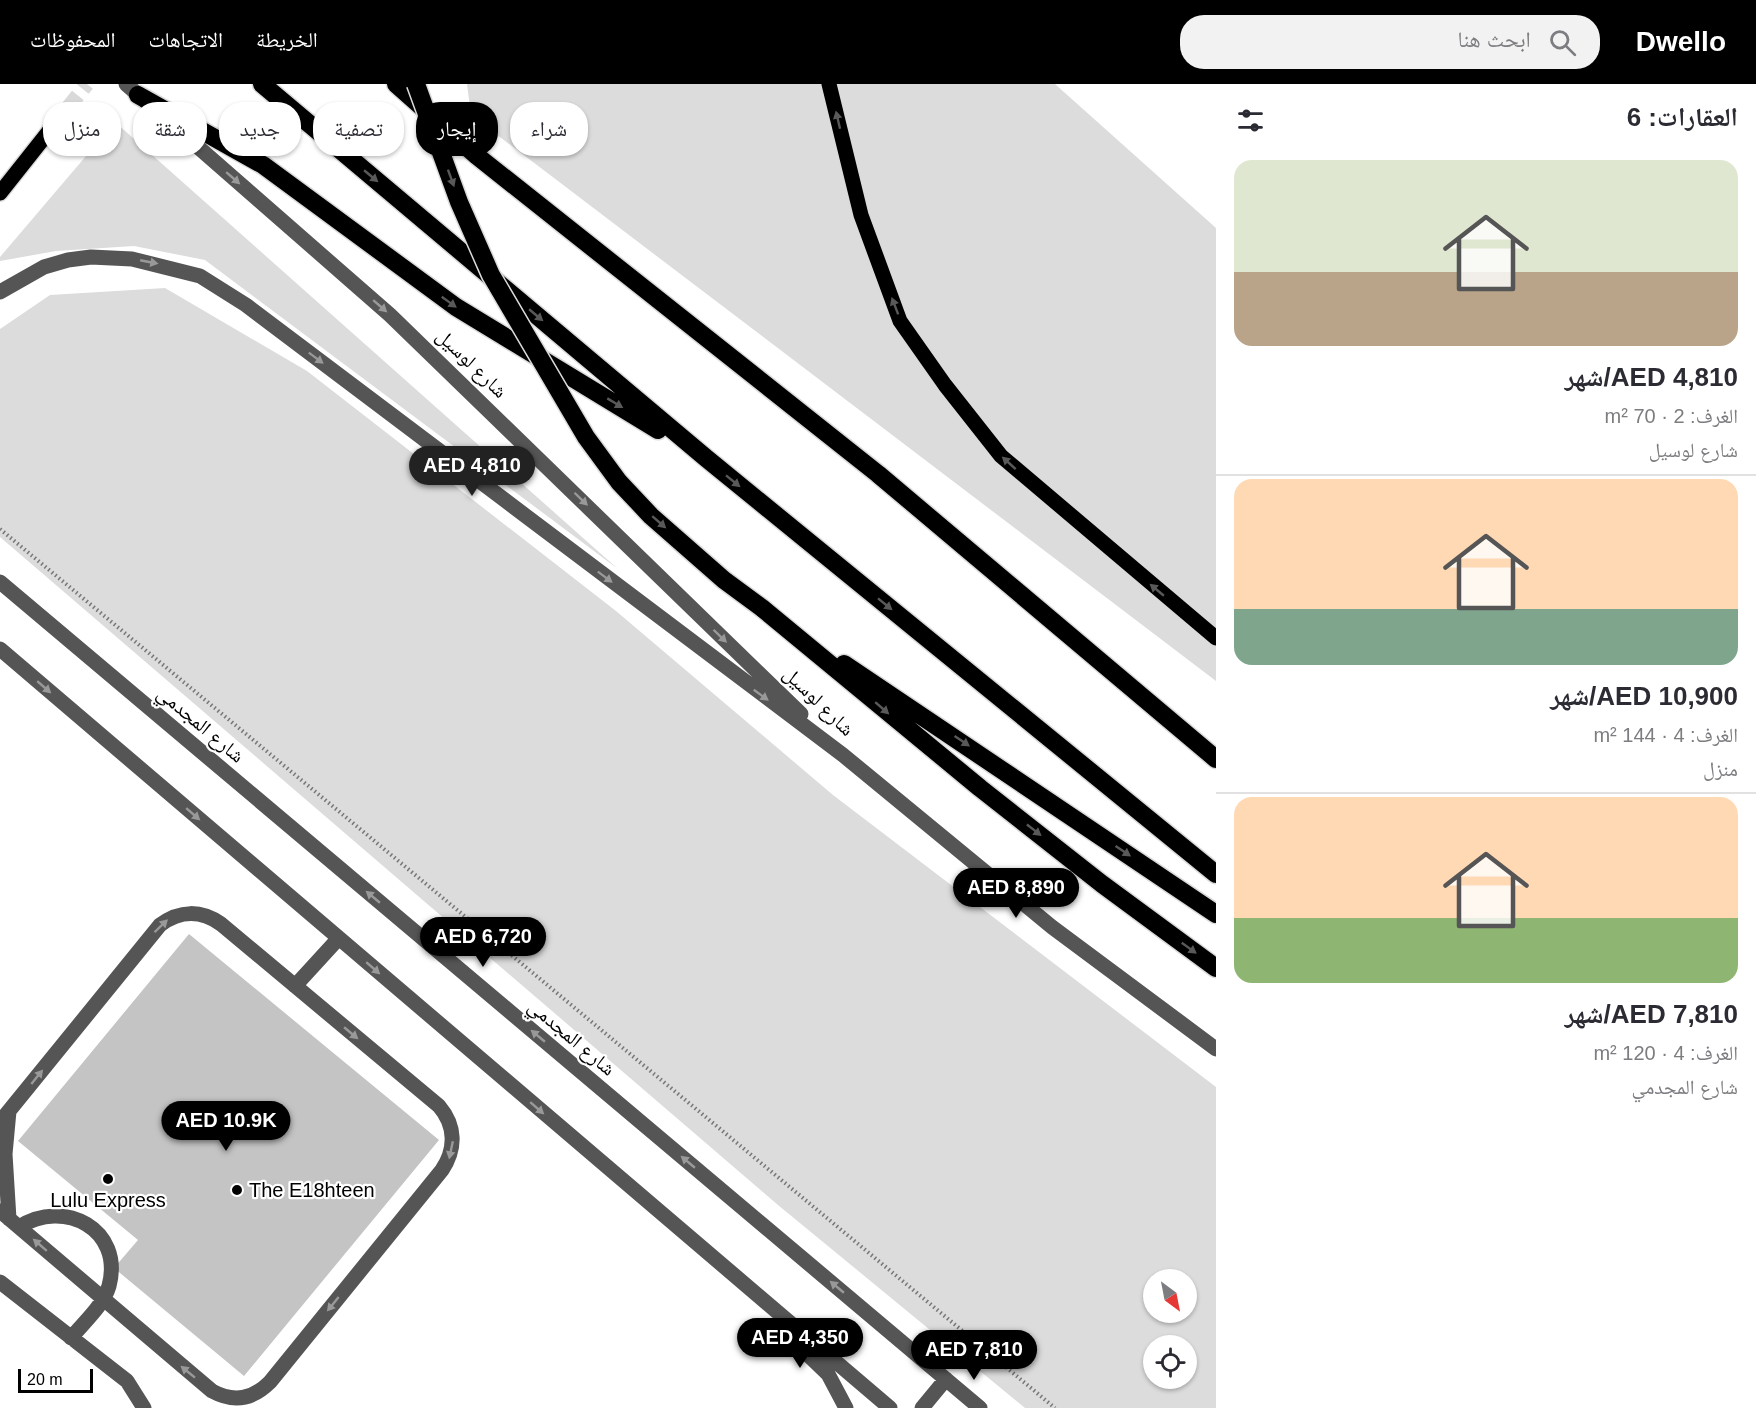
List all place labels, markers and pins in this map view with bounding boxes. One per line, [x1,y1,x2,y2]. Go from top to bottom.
pin: AED 4,810 [403,446,541,497]
pin: AED 8,890 [947,868,1085,919]
pin: AED 6,720 [414,917,552,968]
pin: AED 10.9K [157,1101,295,1152]
marker: Lulu Express [101,1172,115,1186]
place label: The E18hteen [249,1179,375,1201]
marker: The E18hteen [230,1183,244,1197]
place label: Lulu Express [50,1189,166,1211]
pin: AED 4,350 [731,1318,869,1369]
pin: AED 7,810 [905,1330,1043,1381]

